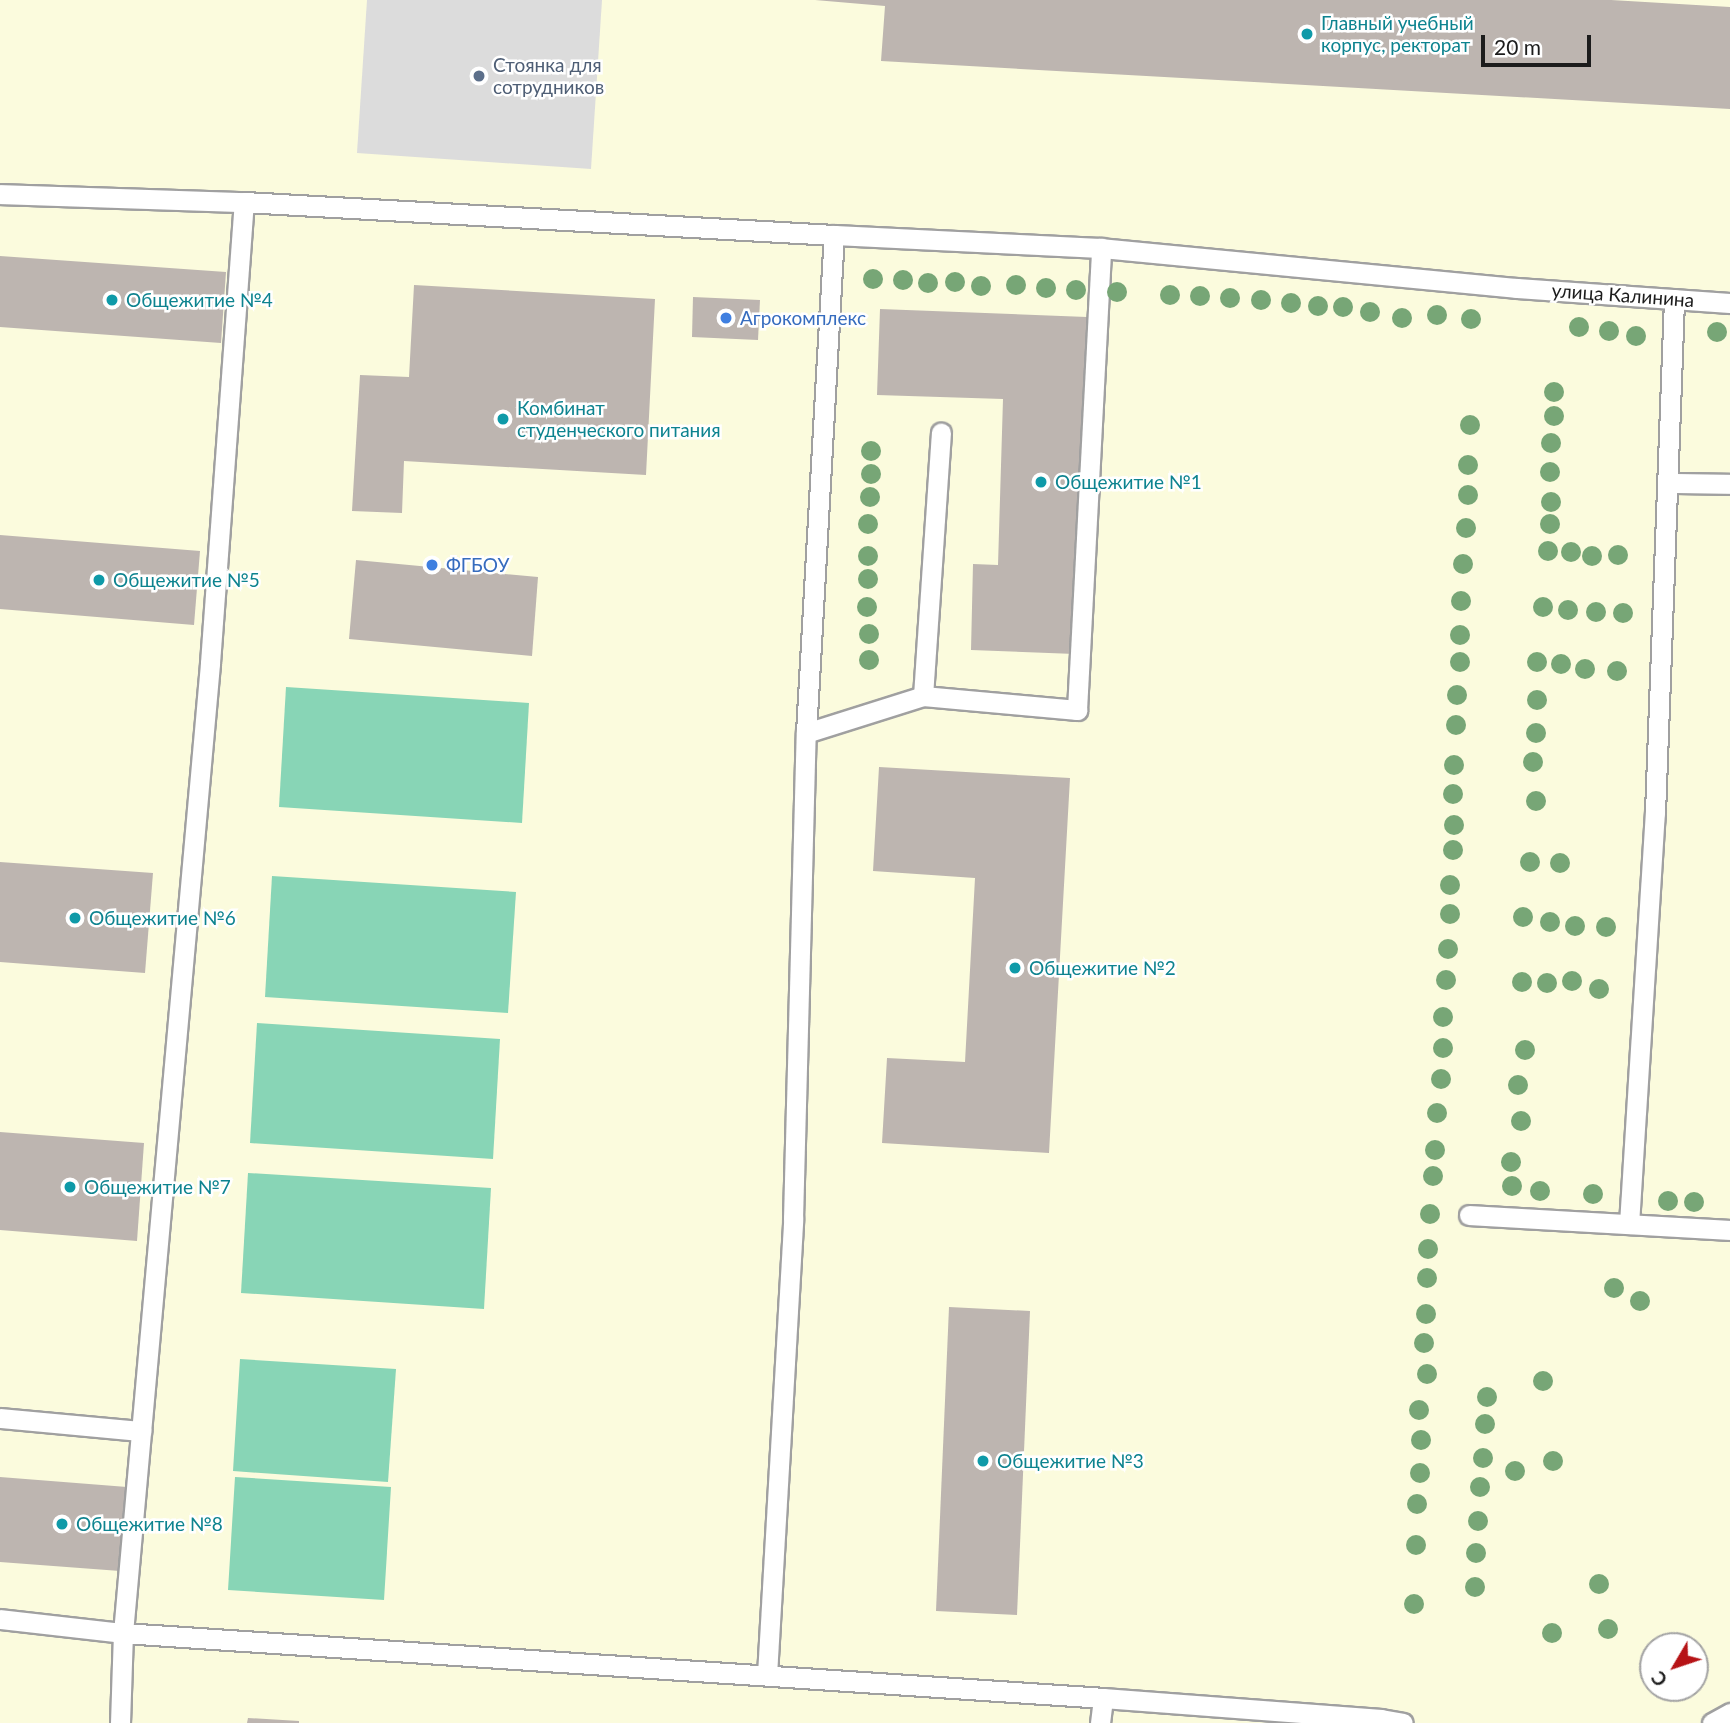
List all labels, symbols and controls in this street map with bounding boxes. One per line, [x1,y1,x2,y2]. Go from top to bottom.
place label: Главный учебный корпус, ректорат [1321,12,1474,56]
scale bar [1485,21,1595,65]
marker: Главный учебный корпус, ректорат [1299,26,1315,42]
text: 20 m [1494,34,1541,59]
place label: Стоянка для сотрудников [493,54,604,98]
marker: Стоянка для сотрудников [471,68,487,84]
street label: улица Калинина [1551,279,1695,311]
place label: Общежитие №4 [126,289,273,311]
marker: Общежитие №4 [104,292,120,308]
place label: Агрокомплекс [740,307,866,329]
marker: Агрокомплекс [718,310,734,326]
place label: Комбинат студенческого питания [517,397,721,441]
marker: Комбинат студенческого питания [495,411,511,427]
place label: Общежитие №1 [1055,471,1202,493]
marker: Общежитие №1 [1033,474,1049,490]
place label: ФГБОУ [446,554,509,576]
marker: ФГБОУ [424,557,440,573]
place label: Общежитие №5 [113,569,260,591]
marker: Общежитие №5 [91,572,107,588]
place label: Общежитие №6 [89,907,236,929]
marker: Общежитие №6 [67,910,83,926]
place label: Общежитие №2 [1029,957,1176,979]
marker: Общежитие №2 [1007,960,1023,976]
place label: Общежитие №7 [84,1176,231,1198]
marker: Общежитие №7 [62,1179,78,1195]
place label: Общежитие №3 [997,1450,1144,1472]
marker: Общежитие №3 [975,1453,991,1469]
place label: Общежитие №8 [76,1513,223,1535]
marker: Общежитие №8 [54,1516,70,1532]
north arrow [1639,1632,1709,1702]
text: С [1646,1667,1672,1691]

